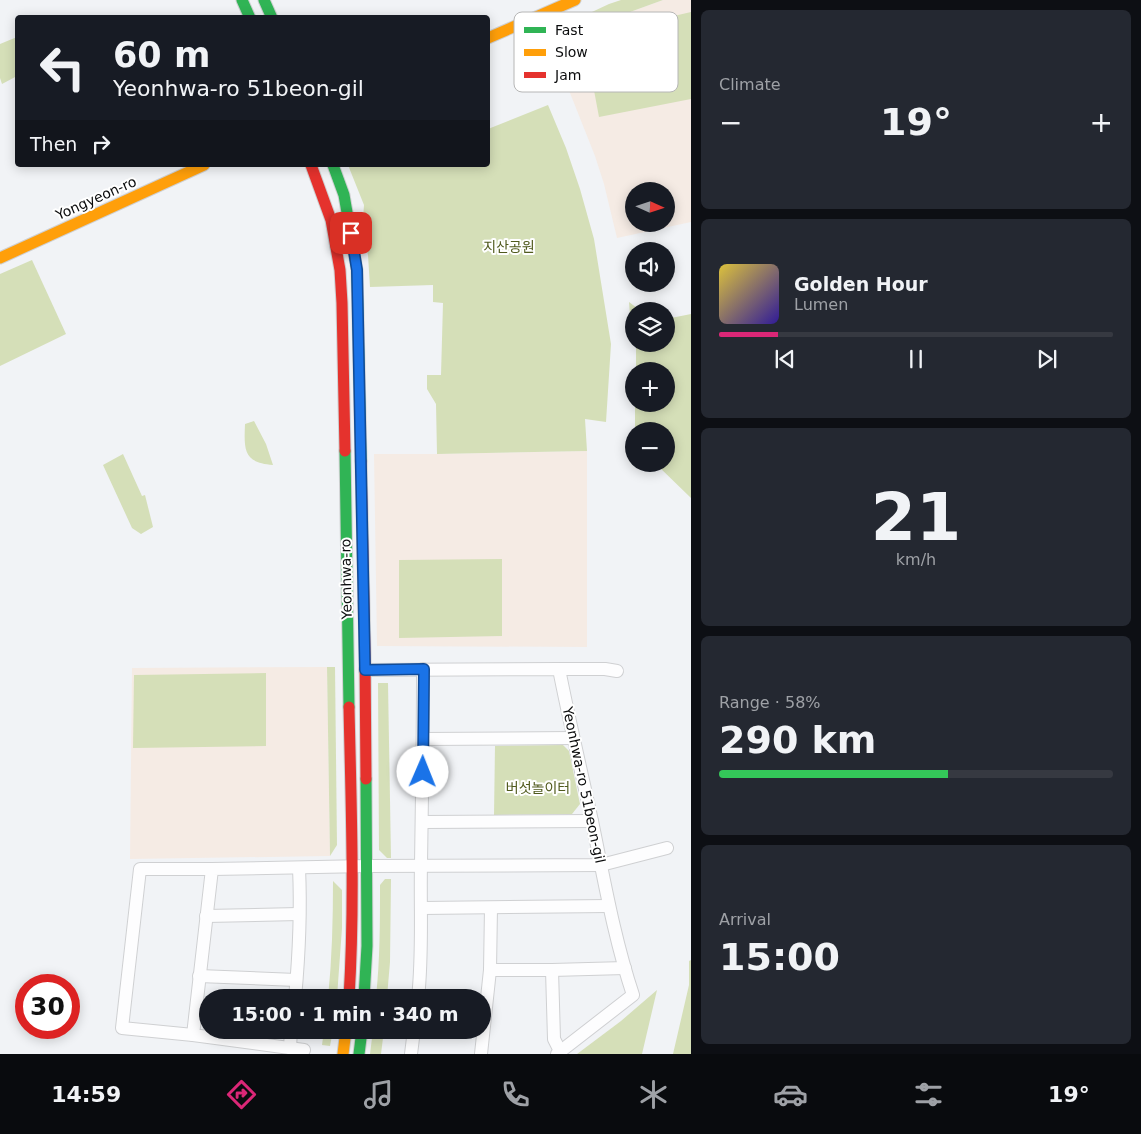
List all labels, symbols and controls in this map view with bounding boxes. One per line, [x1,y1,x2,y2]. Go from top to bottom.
legend [514,12,678,92]
text: Fast [555,22,584,38]
icon: left [30,35,95,100]
text: 60 m [113,35,210,75]
text: Slow [555,44,588,60]
text: Jam [554,67,581,83]
text: Climate [719,75,781,94]
text: Yeonhwa-ro 51beon-gil [113,76,364,101]
text: 19° [880,100,952,144]
text: − [719,106,742,139]
text: + [1090,106,1113,139]
icon: right [87,130,115,158]
text: Then [30,133,77,155]
street label: Yongyeon-ro [52,173,139,223]
north arrow [625,182,675,232]
map controls [625,182,675,472]
pin [330,212,372,254]
icon: arrive [337,219,365,247]
park label: 지산공원 [483,239,535,255]
button: sound [625,242,675,292]
text: Golden Hour [794,273,928,295]
text: Lumen [794,295,848,314]
button: layers [625,302,675,352]
icon: previous [771,345,799,373]
icon: pause [902,345,930,373]
icon: next [1033,345,1061,373]
button: + [625,362,675,412]
button: − [625,422,675,472]
text: 21 [871,480,961,555]
street label: Yeonhwa-ro [337,539,355,620]
text: km/h [896,550,936,569]
text: Range · 58% [719,693,821,712]
street label: Yeonhwa-ro 51beon-gil [559,704,608,865]
text: 290 km [719,718,876,762]
position arrow [396,745,448,797]
park label: 버섯놀이터 [506,780,570,796]
text: Arrival [719,910,771,929]
text: 15:00 [719,935,840,979]
speed limit sign: 30 [15,974,80,1039]
text: 15:00 · 1 min · 340 m [231,1003,459,1025]
icon: directions [224,1077,259,1112]
icon: music [361,1077,396,1112]
icon: phone [498,1077,533,1112]
icon: climate [636,1077,671,1112]
icon: car [773,1077,808,1112]
icon: filters [911,1077,946,1112]
text: 14:59 [51,1082,121,1107]
text: 19° [1048,1082,1090,1107]

